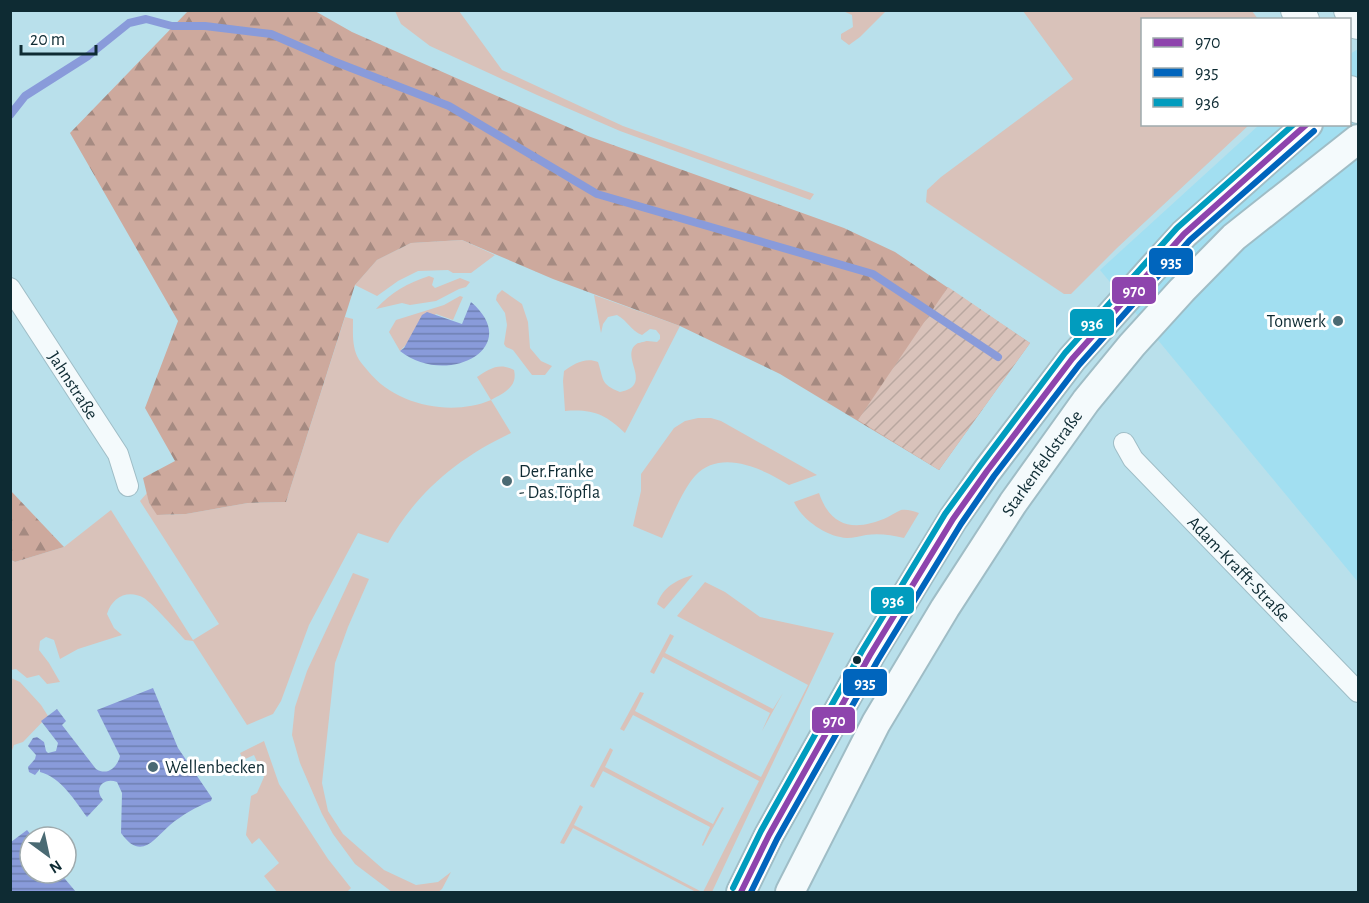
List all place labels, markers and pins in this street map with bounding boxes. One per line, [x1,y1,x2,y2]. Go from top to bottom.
place label: Tonwerk [1267,313,1327,331]
marker: Tonwerk [1331,314,1345,328]
place label: Der.Franke - Das.Töpfla [519,463,600,502]
marker: Der.Franke - Das.Töpfla [500,474,514,488]
unlabelled marker [851,654,863,666]
place label: Wellenbecken [165,759,265,777]
marker: Wellenbecken [146,760,160,774]

